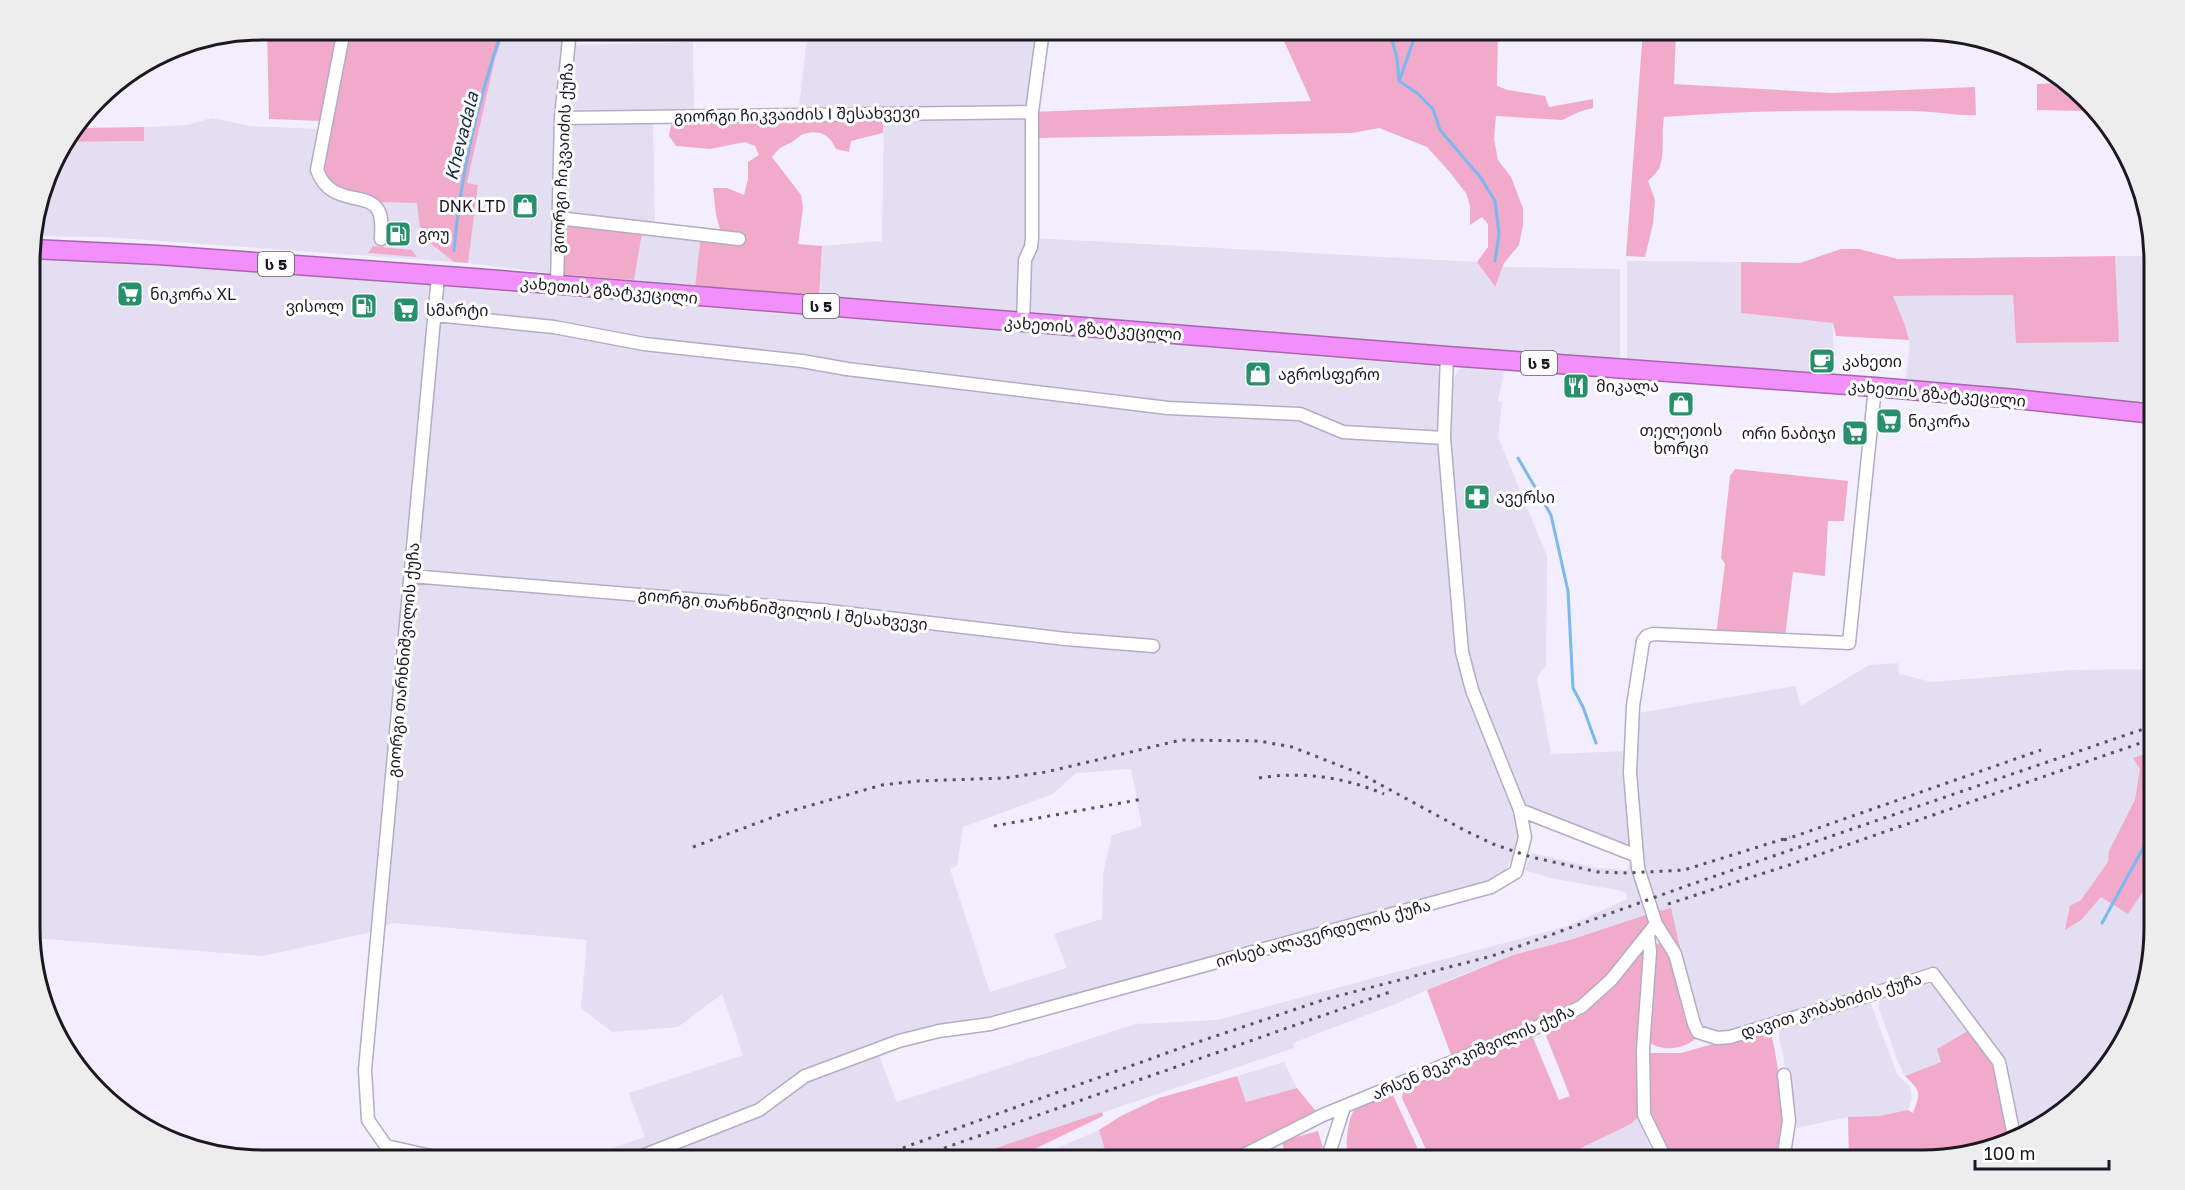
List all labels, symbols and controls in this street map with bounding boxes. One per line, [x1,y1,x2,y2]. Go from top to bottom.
street label: გიორგი ჩიკვაიძის ქუჩა [547,62,577,254]
water label: Khevadala [439,89,483,183]
street label: გიორგი ჩიკვაიძის I შესახვევი [674,102,920,126]
shop icon: DNK LTD [510,191,540,221]
place label: DNK LTD [439,196,506,216]
fuel station icon: გოუ [383,219,413,249]
place label: გოუ [418,224,450,244]
road number: ს 5 [258,252,294,276]
street label: კახეთის გზატკეცილი [519,272,699,309]
supermarket icon: ნიკორა XL [115,279,145,309]
place label: ნიკორა XL [150,284,236,304]
fuel station icon: ვისოლ [349,291,379,321]
road number: ს 5 [803,294,839,318]
supermarket icon: სმარტი [391,295,421,325]
place label: ვისოლ [286,296,344,317]
place label: სმარტი [426,300,488,320]
street label: კახეთის გზატკეცილი [1003,312,1183,345]
cafe icon: კახეთი [1807,346,1837,376]
road number: ს 5 [1521,351,1557,375]
place label: კახეთი [1842,351,1902,371]
shop icon: აგროსფერო [1243,359,1273,389]
place label: აგროსფერო [1278,364,1380,384]
restaurant icon: მიკალა [1561,371,1591,401]
street label: კახეთის გზატკეცილი [1847,375,2027,412]
place label: მიკალა [1596,376,1659,397]
shop icon: თელეთის ხორცი [1666,389,1696,419]
supermarket icon: ნიკორა [1874,406,1904,436]
place label: ნიკორა [1908,411,1970,431]
supermarket icon: ორი ნაბიჯი [1840,418,1870,448]
place label: თელეთის ხორცი [1640,420,1722,458]
place label: ორი ნაბიჯი [1742,423,1836,443]
pharmacy icon: ავერსი [1462,482,1492,512]
place label: ავერსი [1496,487,1555,507]
street label: გიორგი თარხნიშვილის ქუჩა [383,542,424,778]
street label: გიორგი თარხნიშვილის I შესახვევი [637,584,929,635]
street label: იოსებ ალავერდელის ქუჩა [1213,895,1433,972]
street label: დავით კობახიძის ქუჩა [1738,968,1924,1043]
street label: არსენ მეკოკიშვილის ქუჩა [1369,1000,1578,1105]
scale bar [1975,1133,2108,1171]
text: 100 m [1984,1142,2035,1164]

